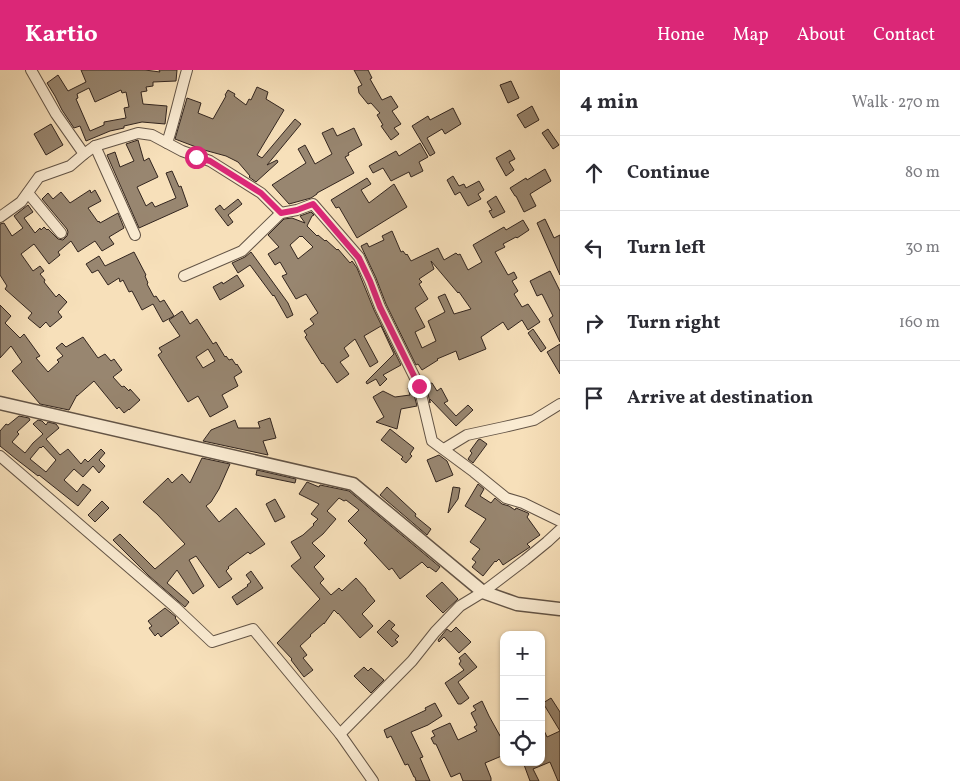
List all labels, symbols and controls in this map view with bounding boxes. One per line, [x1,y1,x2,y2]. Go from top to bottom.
text: Kartio [25,18,98,52]
text: Home [657,23,705,48]
text: Map [733,23,769,48]
text: About [797,23,845,48]
text: Contact [873,23,935,48]
text: 4 min [580,88,639,117]
text: Walk · 270 m [852,92,940,114]
route start [185,146,208,169]
icon: ahead [580,159,608,187]
text: Continue [627,160,710,186]
text: 80 m [905,162,940,184]
icon: left [580,234,608,262]
text: Turn left [627,235,706,261]
text: 30 m [905,237,940,259]
icon: right [580,309,608,337]
text: Turn right [627,310,720,336]
text: 160 m [899,312,940,334]
route end [408,375,431,398]
icon: arrive [580,384,608,412]
text: Arrive at destination [627,385,813,411]
map controls [500,631,545,766]
button: + [500,631,545,676]
button: − [500,676,545,721]
button: locate [500,721,545,766]

